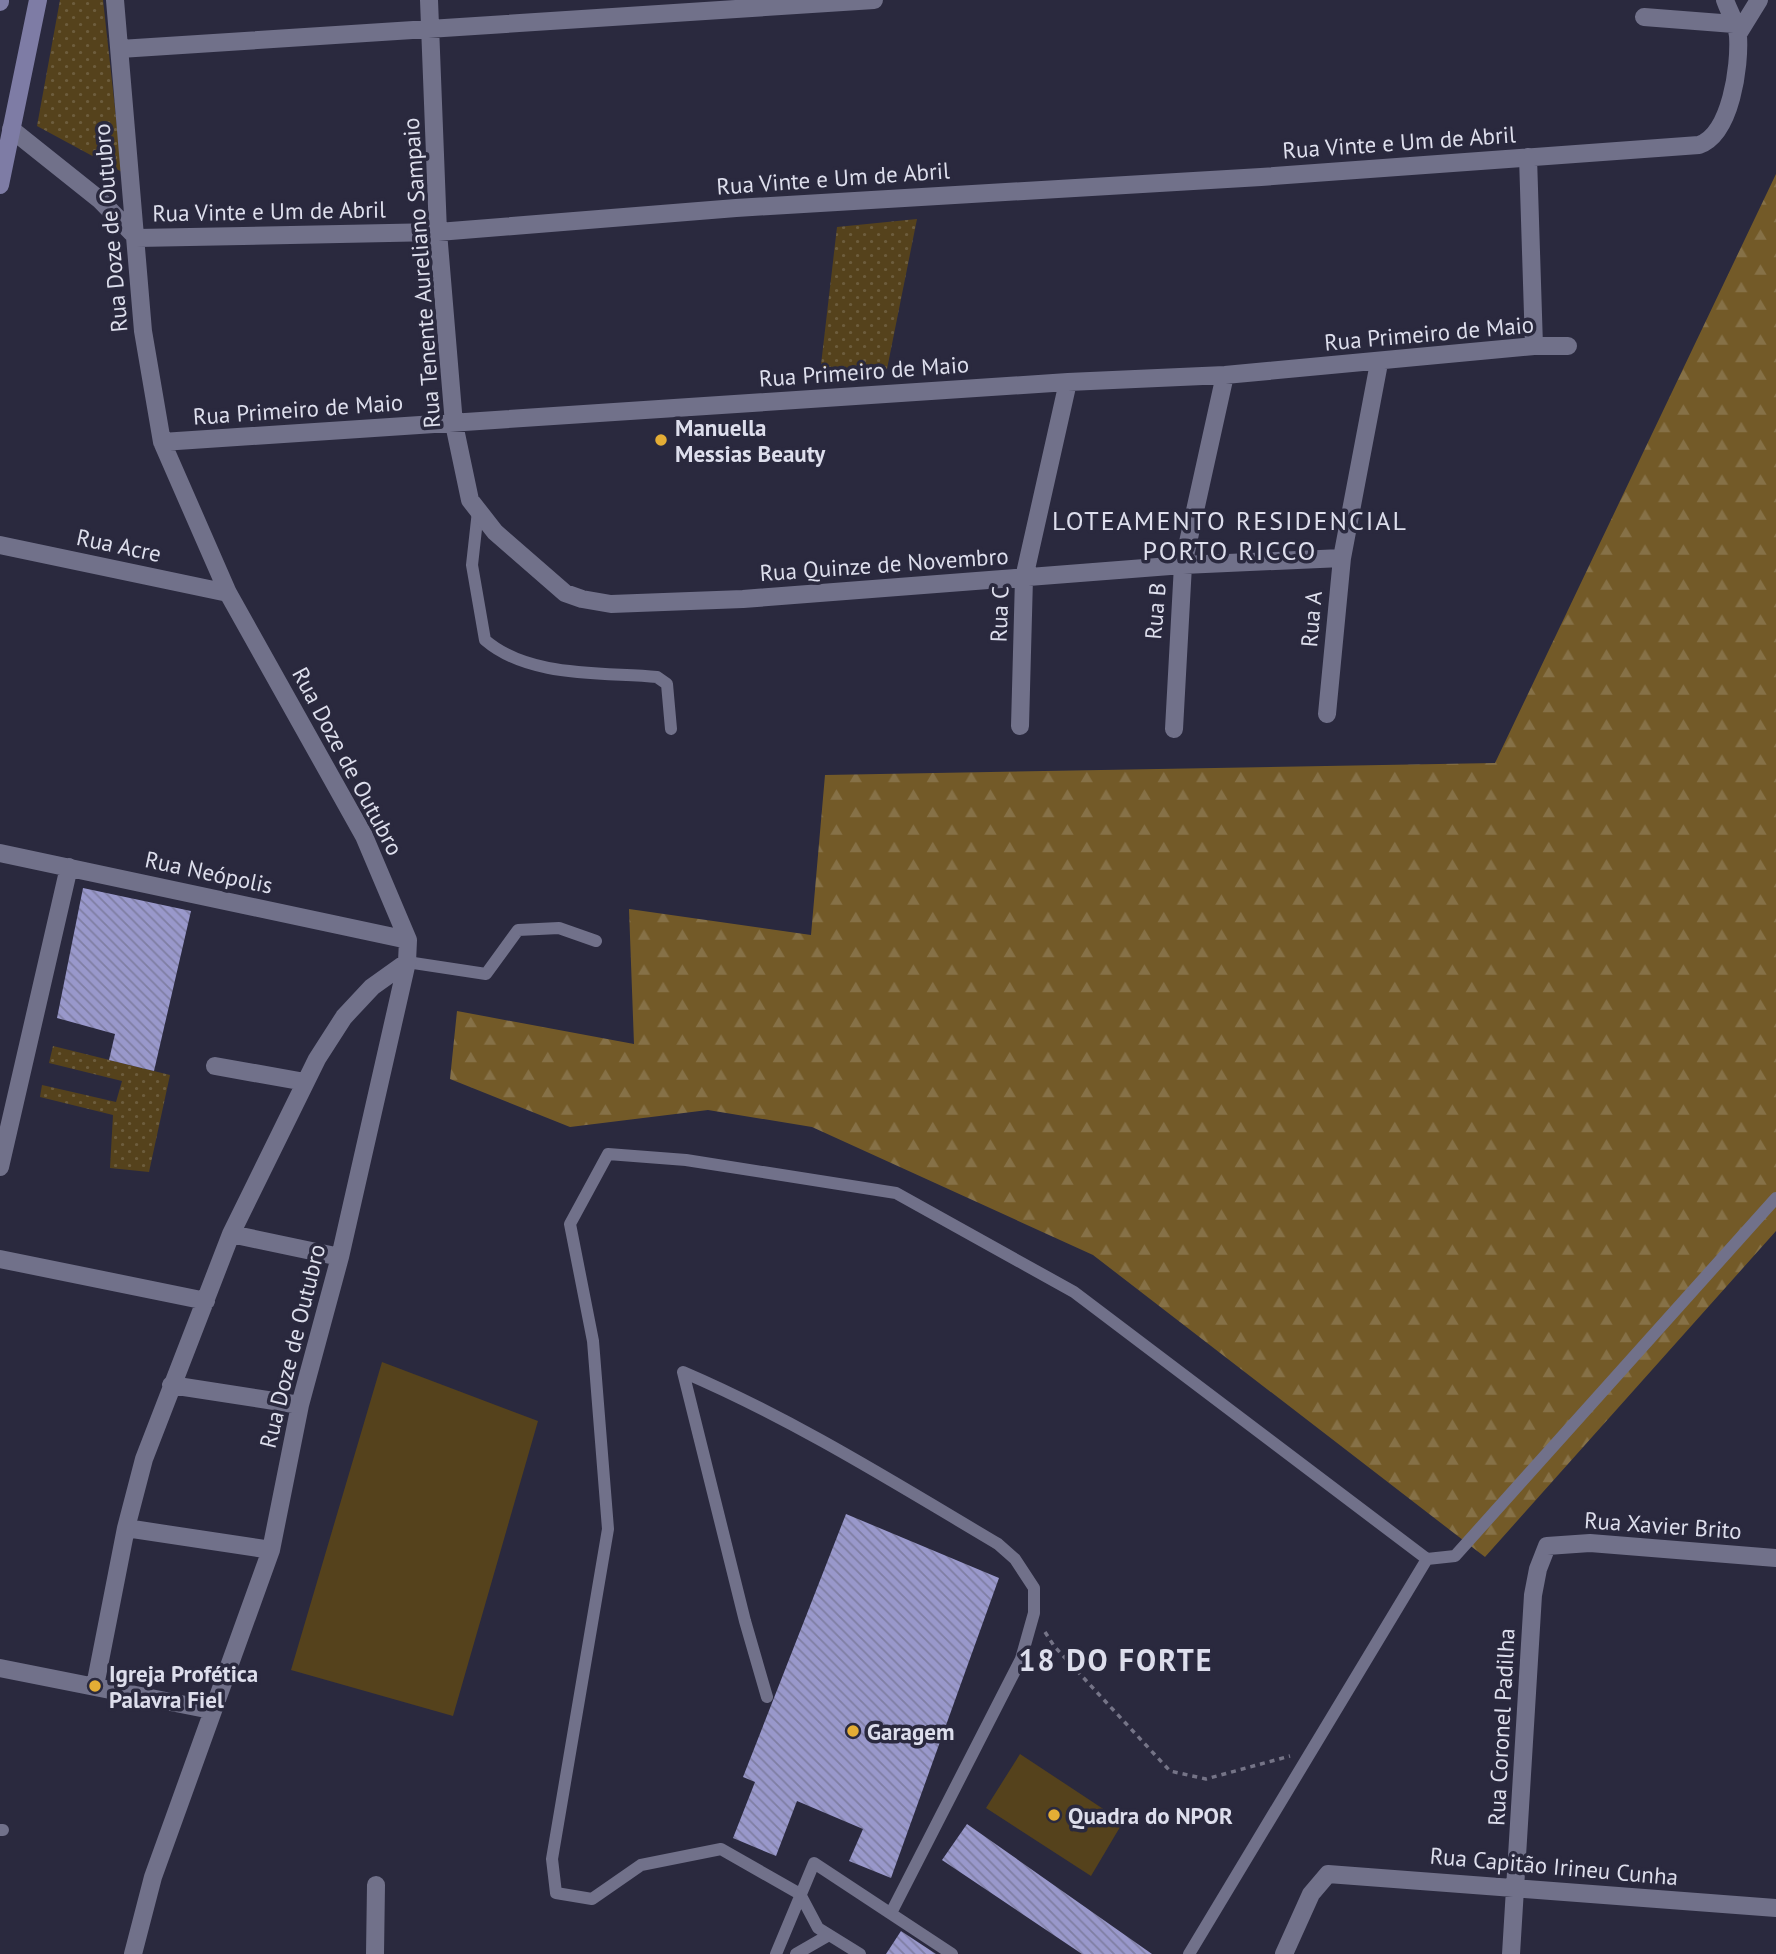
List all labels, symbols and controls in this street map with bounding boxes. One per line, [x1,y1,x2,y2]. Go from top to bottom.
street label: Rua Tenente Aureliano Sampaio [396,117,446,429]
street label: Rua Vinte e Um de Abril [1281,119,1517,165]
street label: Rua Doze de Outubro [86,123,134,333]
street label: Rua Vinte e Um de Abril [715,155,951,201]
street label: Rua Vinte e Um de Abril [152,194,386,228]
street label: Rua Primeiro de Maio [1323,309,1535,357]
street label: Rua Primeiro de Maio [758,349,970,393]
street label: Rua Primeiro de Maio [192,387,404,431]
place label: Manuella Messias Beauty [675,413,826,468]
marker: Manuella Messias Beauty [653,432,669,448]
district label: LOTEAMENTO RESIDENCIAL PORTO RICCO [1052,504,1408,567]
street label: Rua Acre [74,522,164,568]
street label: Rua Quinze de Novembro [759,541,1009,587]
street label: Rua B [1138,581,1172,641]
street label: Rua C [984,585,1014,643]
street label: Rua A [1294,589,1328,648]
street label: Rua Doze de Outubro [286,662,410,860]
street label: Rua Neópolis [142,844,276,900]
street label: Rua Doze de Outubro [253,1241,331,1451]
street label: Rua Xavier Brito [1583,1505,1743,1545]
street label: Rua Coronel Padilha [1481,1627,1521,1827]
district label: 18 DO FORTE [1019,1640,1213,1679]
place label: Igreja Profética Palavra Fiel [109,1659,258,1714]
marker: Igreja Profética Palavra Fiel [87,1678,103,1694]
place label: Garagem [867,1717,954,1746]
marker: Garagem [845,1723,861,1739]
place label: Quadra do NPOR [1068,1801,1233,1830]
marker: Quadra do NPOR [1046,1807,1062,1823]
street label: Rua Capitão Irineu Cunha [1429,1841,1679,1891]

